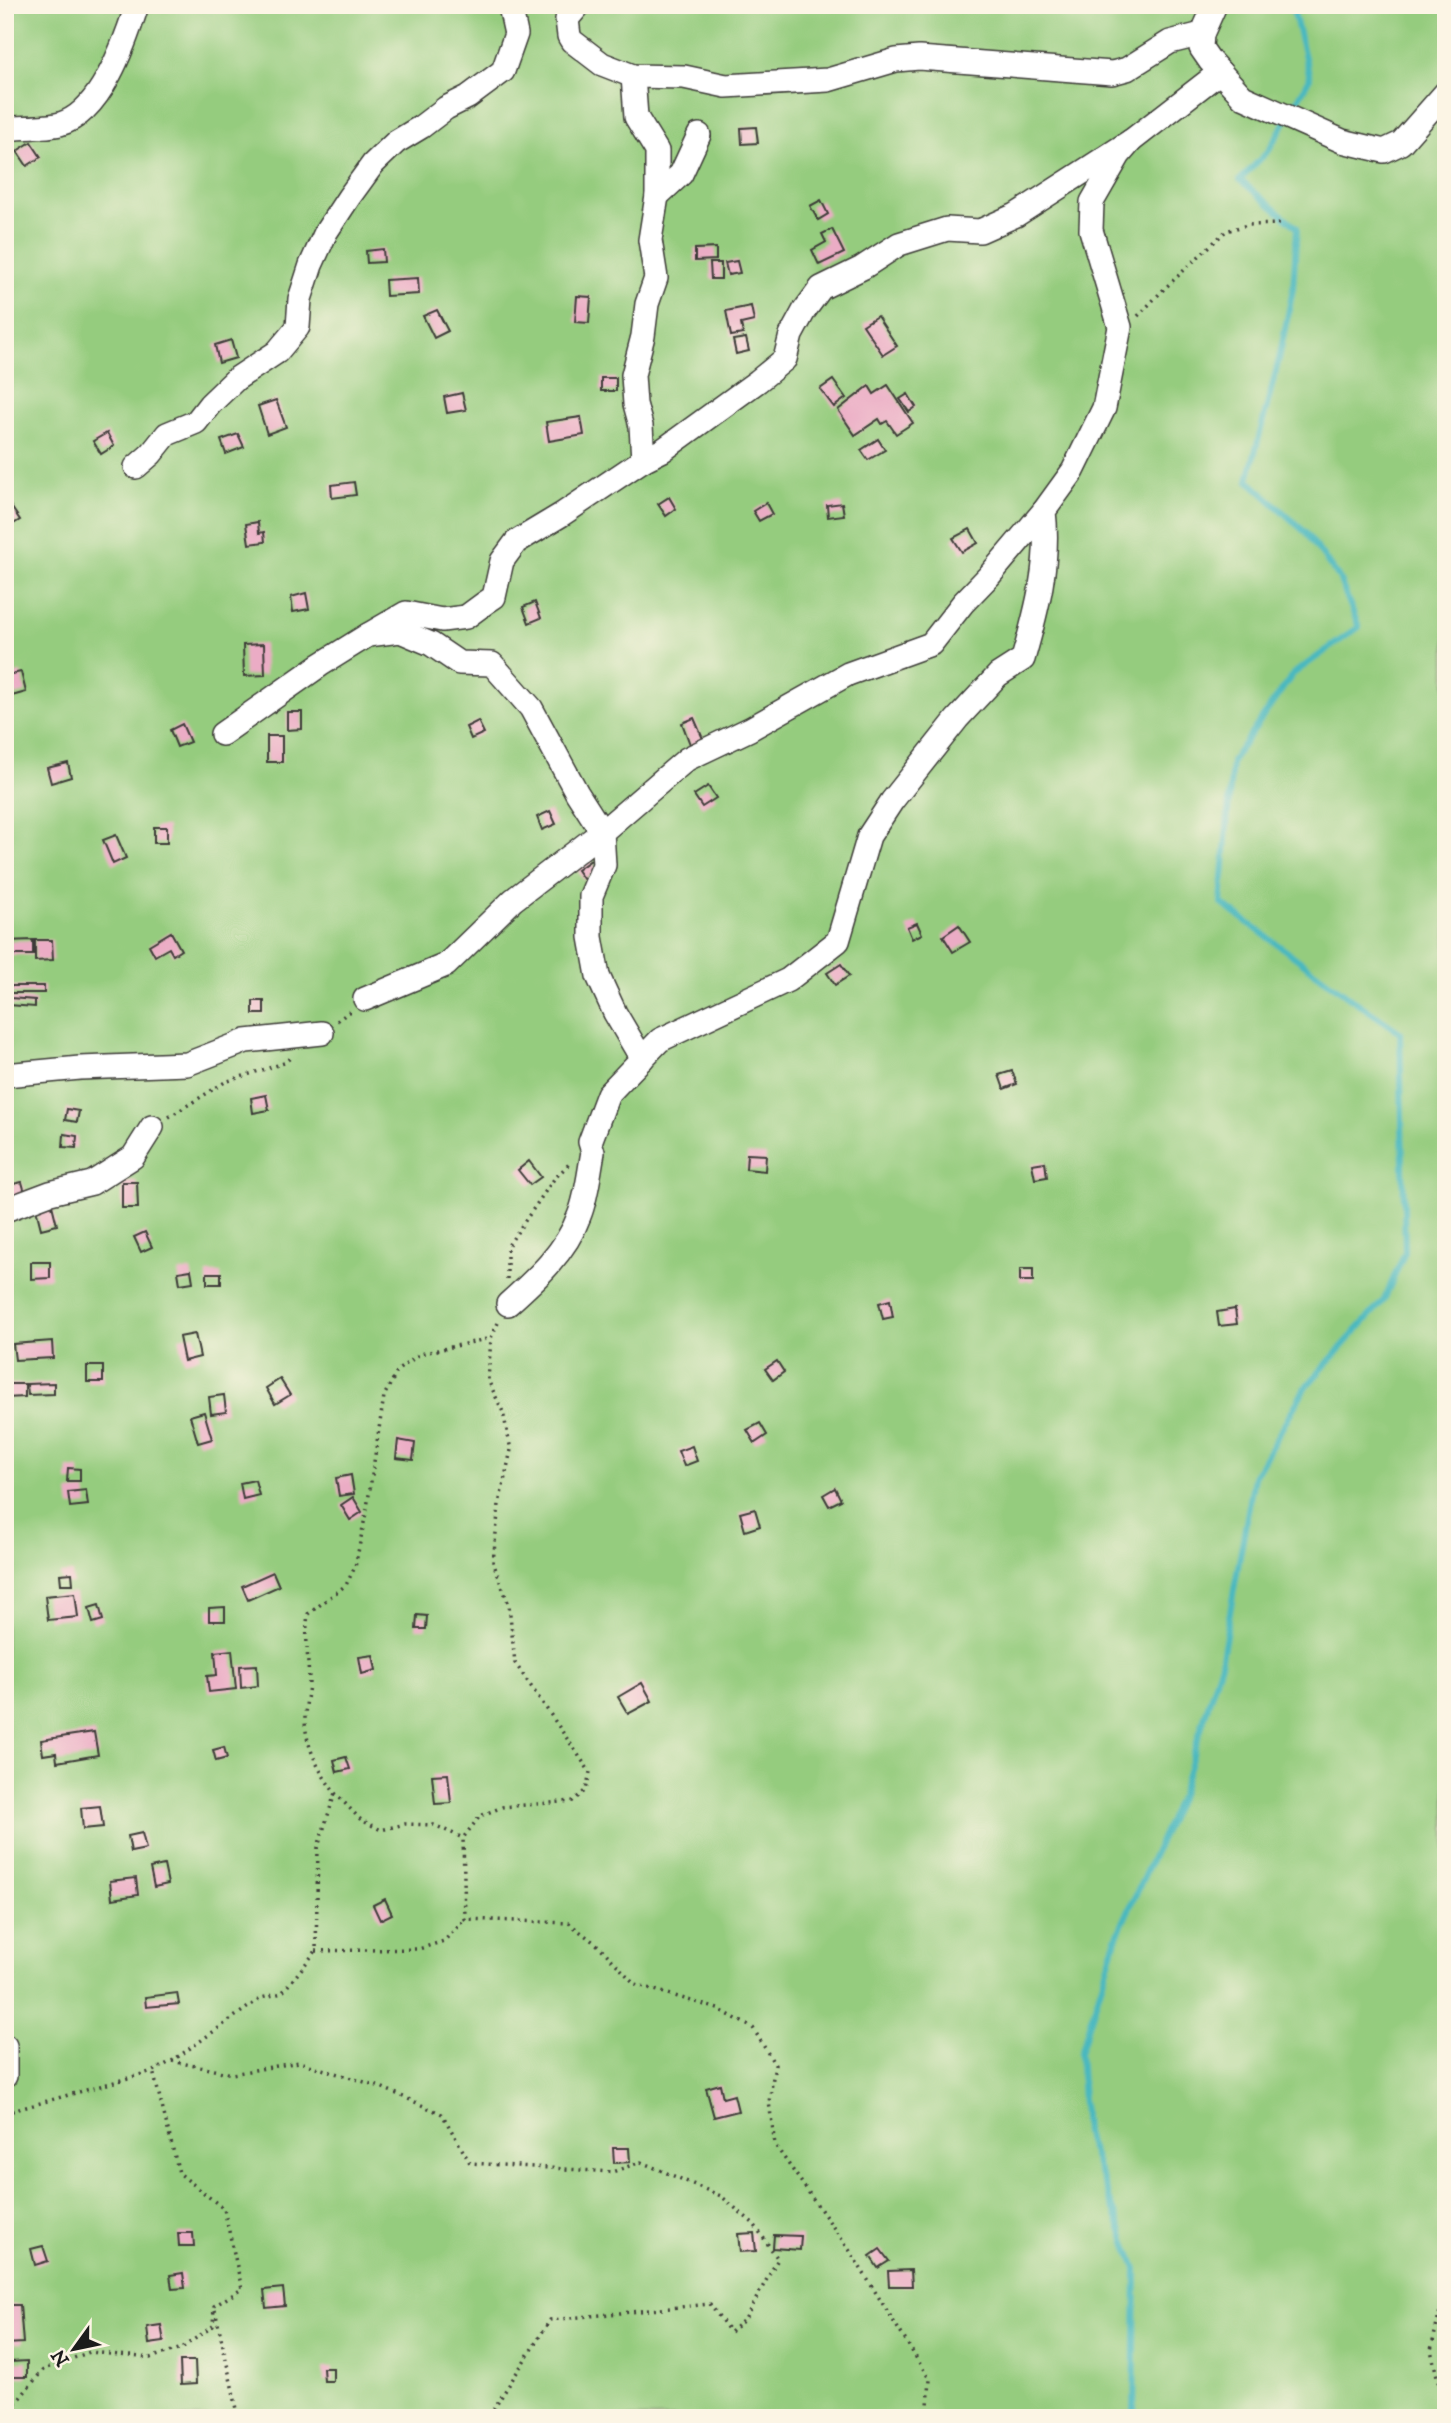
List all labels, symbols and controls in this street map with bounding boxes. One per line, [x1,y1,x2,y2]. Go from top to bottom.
north arrow [38,2314,108,2384]
text: N [47,2344,75,2370]

